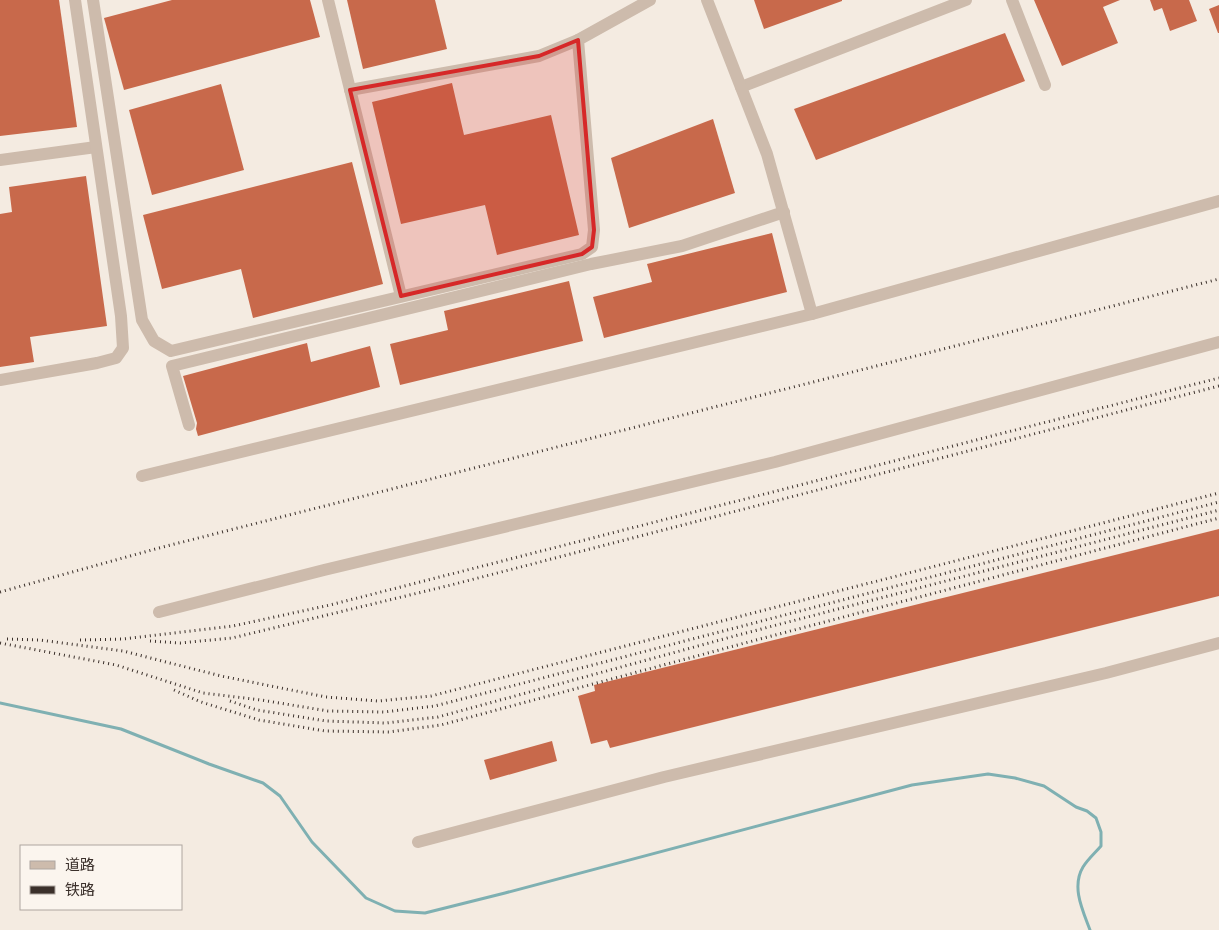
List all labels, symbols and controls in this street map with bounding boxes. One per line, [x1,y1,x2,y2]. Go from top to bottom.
legend [20,845,182,910]
text: 道路 [65,855,95,873]
text: 铁路 [65,880,95,898]

